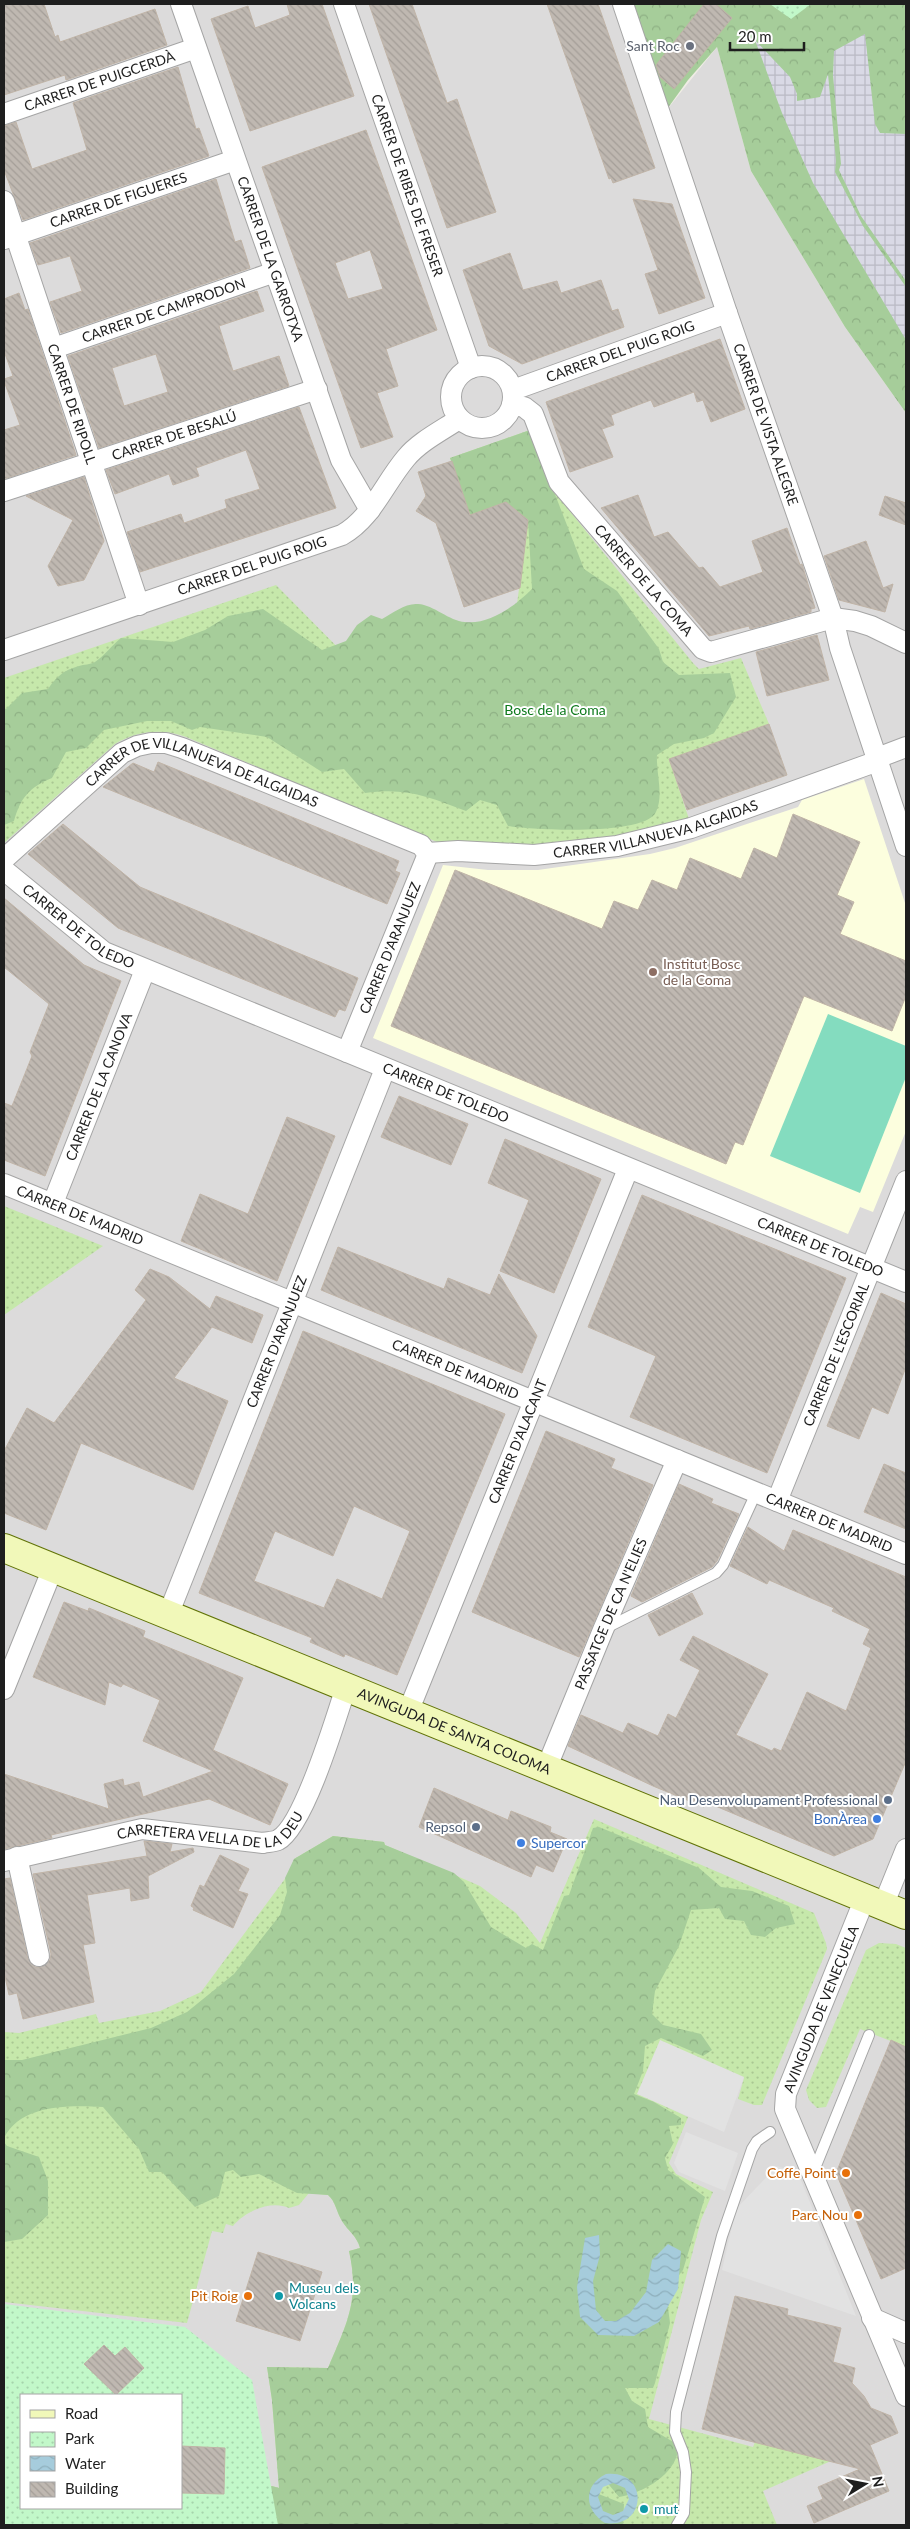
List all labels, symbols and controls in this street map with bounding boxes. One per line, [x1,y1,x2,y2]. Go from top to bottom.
scale bar [730,20,804,52]
text: 20 m [738,27,772,45]
place label: Sant Roc [626,37,680,54]
marker: Sant Roc [684,40,696,52]
street label: CARRER DE PUIGCERDÀ [22,47,177,114]
street label: CARRER DE RIBES DE FRESER [368,92,447,279]
street label: CARRER DE FIGUERES [47,168,189,231]
street label: CARRER DE LA GARROTXA [234,174,308,344]
street label: CARRER DE CAMPRODON [79,274,248,346]
street label: CARRER DEL PUIG ROIG [544,316,697,385]
street label: CARRER DE RIPOLL [44,341,100,466]
street label: CARRER DE VISTA ALEGRE [730,341,802,508]
street label: CARRER DE BESALÚ [109,407,239,463]
street label: CARRER DE LA COMA [591,521,697,640]
street label: CARRER DEL PUIG ROIG [175,532,329,598]
park label: Bosc de la Coma [504,701,606,718]
text: CARRER DE VILLANUEVA DE ALGAIDAS [81,734,321,811]
street label: CARRER DE VILLANUEVA DE ALGAIDAS [74,780,332,814]
street label: CARRER VILLANUEVA ALGAIDAS [552,796,760,861]
street label: CARRER D'ARANJUEZ [355,879,424,1016]
street label: CARRER DE TOLEDO [19,880,137,972]
place label: Institut Bosc de la Coma [663,955,741,988]
marker: Institut Bosc de la Coma [647,966,659,978]
street label: CARRER DE LA CANOVA [62,1010,136,1163]
street label: CARRER DE TOLEDO [380,1059,512,1126]
street label: CARRER DE MADRID [14,1181,146,1248]
street label: CARRER DE TOLEDO [755,1213,886,1280]
street label: CARRER D'ARANJUEZ [242,1273,310,1410]
street label: CARRER DE L'ESCORIAL [799,1280,872,1429]
street label: CARRER DE MADRID [390,1335,522,1402]
street label: CARRER D'ALACANT [484,1376,550,1506]
street label: CARRER DE MADRID [763,1488,895,1556]
street label: PASSATGE DE CA N'ELIES [570,1535,650,1692]
street label: AVINGUDA DE SANTA COLOMA [355,1684,554,1778]
place label: Nau Desenvolupament Professional [660,1791,878,1808]
marker: Nau Desenvolupament Professional [882,1794,894,1806]
street label: CARRETERA VELLA DE LA DEU [115,1808,306,1851]
place label: BonÀrea [814,1810,867,1827]
marker: BonÀrea [871,1813,883,1825]
place label: Repsol [425,1818,466,1835]
marker: Repsol [470,1821,482,1833]
place label: Supercor [531,1834,586,1851]
marker: Supercor [515,1837,527,1849]
street label: AVINGUDA DE VENEÇUELA [779,1922,862,2095]
place label: Coffe Point [767,2164,836,2181]
marker: Coffe Point [840,2167,852,2179]
place label: Parc Nou [792,2206,848,2223]
marker: Parc Nou [852,2209,864,2221]
place label: Museu dels Volcans [289,2279,359,2312]
place label: Pit Roig [191,2287,238,2304]
marker: Pit Roig [242,2290,254,2302]
marker: Museu dels Volcans [273,2290,285,2302]
legend [20,2394,182,2509]
text: Road [65,2404,98,2422]
text: Park [65,2429,95,2447]
text: Water [65,2454,106,2472]
north arrow [840,2459,890,2509]
text: N [869,2475,888,2488]
text: Building [65,2479,118,2497]
place label: mut [654,2500,678,2517]
marker: mut [638,2503,650,2515]

